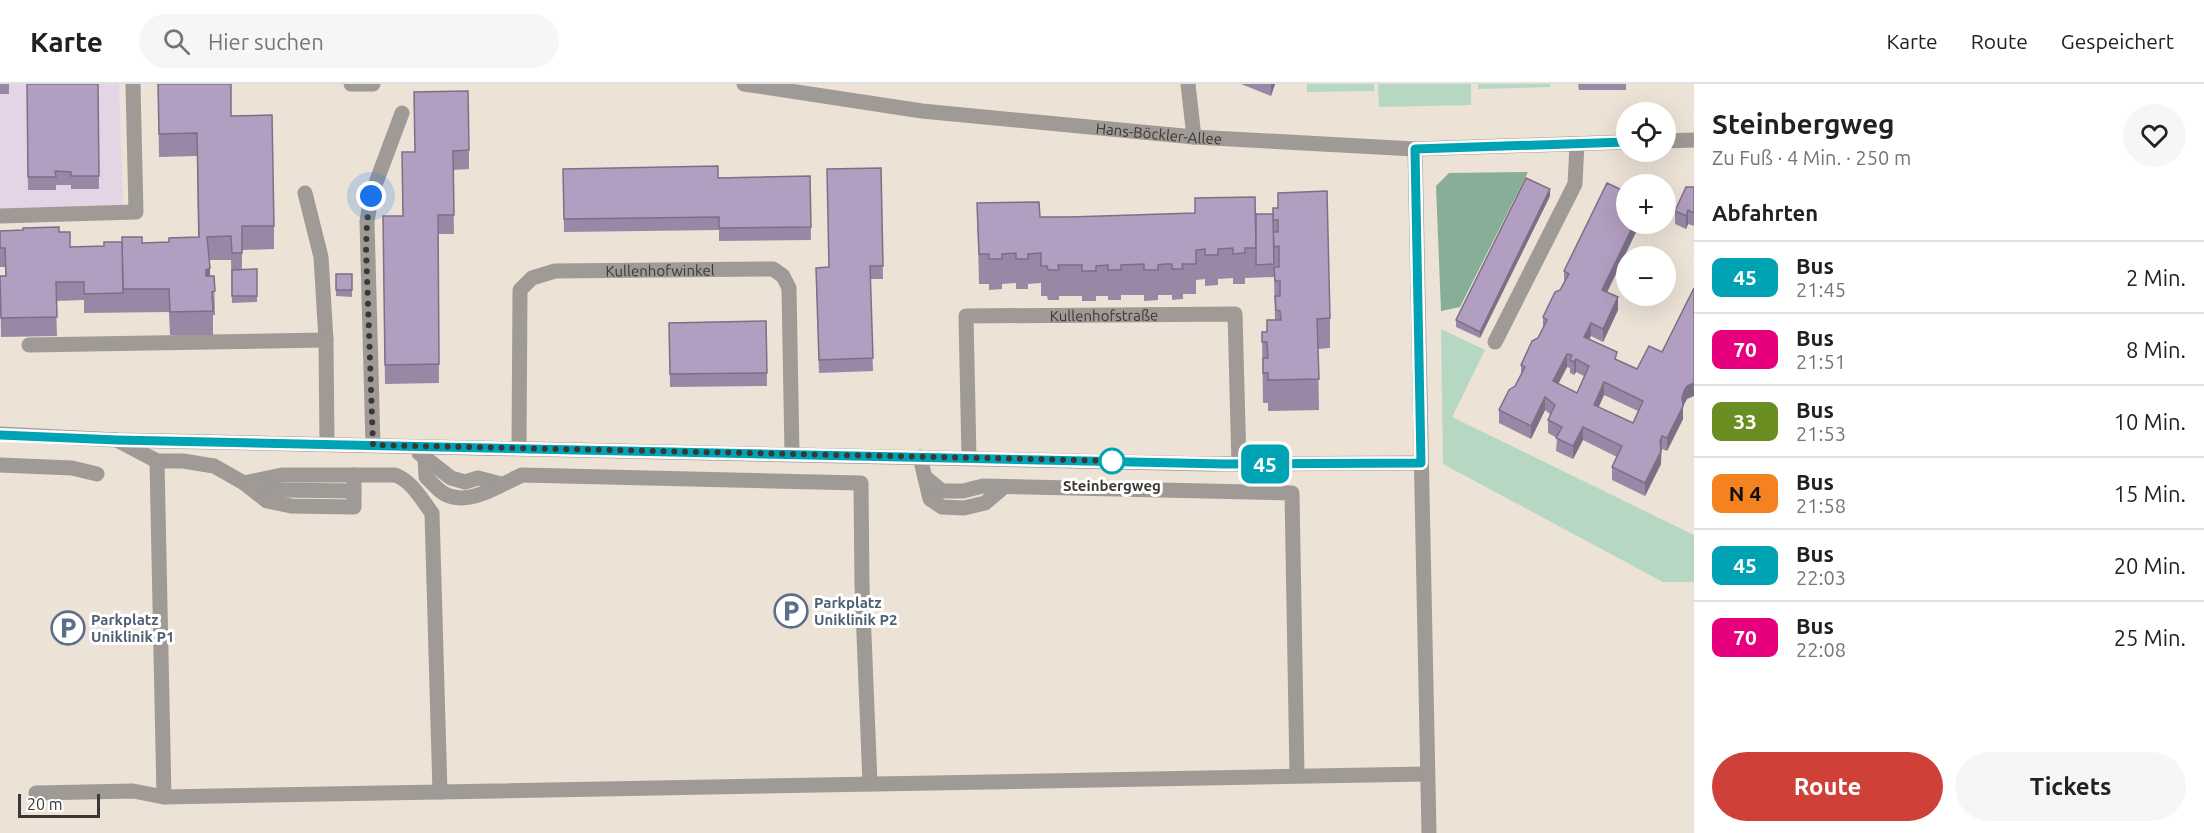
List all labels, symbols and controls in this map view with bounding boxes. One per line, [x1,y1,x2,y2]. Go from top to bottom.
search box [139,14,559,68]
icon: search [160,25,193,58]
text: Karte [30,26,103,57]
text: Hier suchen [208,29,324,54]
text: Karte [1886,29,1938,53]
text: Route [1971,29,2028,53]
text: Gespeichert [2061,29,2174,53]
map controls [1616,102,1676,306]
button: locate [1616,102,1676,162]
button: heart [2123,104,2186,167]
text: Steinbergweg [1712,108,1895,139]
street label: Hans-Böckler-Allee [1095,119,1222,147]
text: Zu Fuß · 4 Min. · 250 m [1712,146,1911,169]
button: + [1616,174,1676,234]
your location [356,181,386,211]
text: Abfahrten [1712,200,1818,225]
button: − [1616,246,1676,306]
text: Bus [1796,253,1834,278]
street label: Kullenhofwinkel [605,261,715,279]
text: 45 [1733,265,1757,289]
text: 2 Min. [2126,265,2186,290]
text: 21:45 [1796,278,1846,301]
street label: Kullenhofstraße [1050,306,1158,324]
text: Bus [1796,325,1834,350]
text: 70 [1733,337,1757,361]
text: 8 Min. [2126,337,2186,362]
text: 21:51 [1796,350,1846,373]
text: Bus [1796,397,1834,422]
text: 33 [1733,409,1757,433]
text: 10 Min. [2114,409,2186,434]
text: 21:53 [1796,422,1846,445]
line badge: 45 [1238,444,1292,484]
marker: Steinbergweg [1099,448,1125,474]
text: 45 [1253,452,1277,476]
text: Bus [1796,469,1834,494]
place label: Steinbergweg [1063,477,1161,494]
text: N 4 [1729,481,1761,505]
text: 15 Min. [2114,481,2186,506]
text: 21:58 [1796,494,1846,517]
text: Bus [1796,541,1834,566]
text: 45 [1733,553,1757,577]
text: 20 Min. [2114,553,2186,578]
text: 22:03 [1796,566,1846,589]
parking icon: Parkplatz Uniklinik P2 [773,593,809,629]
place label: Parkplatz Uniklinik P2 [814,594,897,628]
parking icon: Parkplatz Uniklinik P1 [50,610,86,646]
place label: Parkplatz Uniklinik P1 [91,611,174,645]
text: Bus [1796,613,1834,638]
text: 70 [1733,625,1757,649]
text: 25 Min. [2114,625,2186,650]
text: 22:08 [1796,638,1846,661]
button: Route [1712,752,1943,821]
button: Tickets [1955,752,2186,821]
scale bar [18,791,100,818]
text: 20 m [27,795,63,813]

